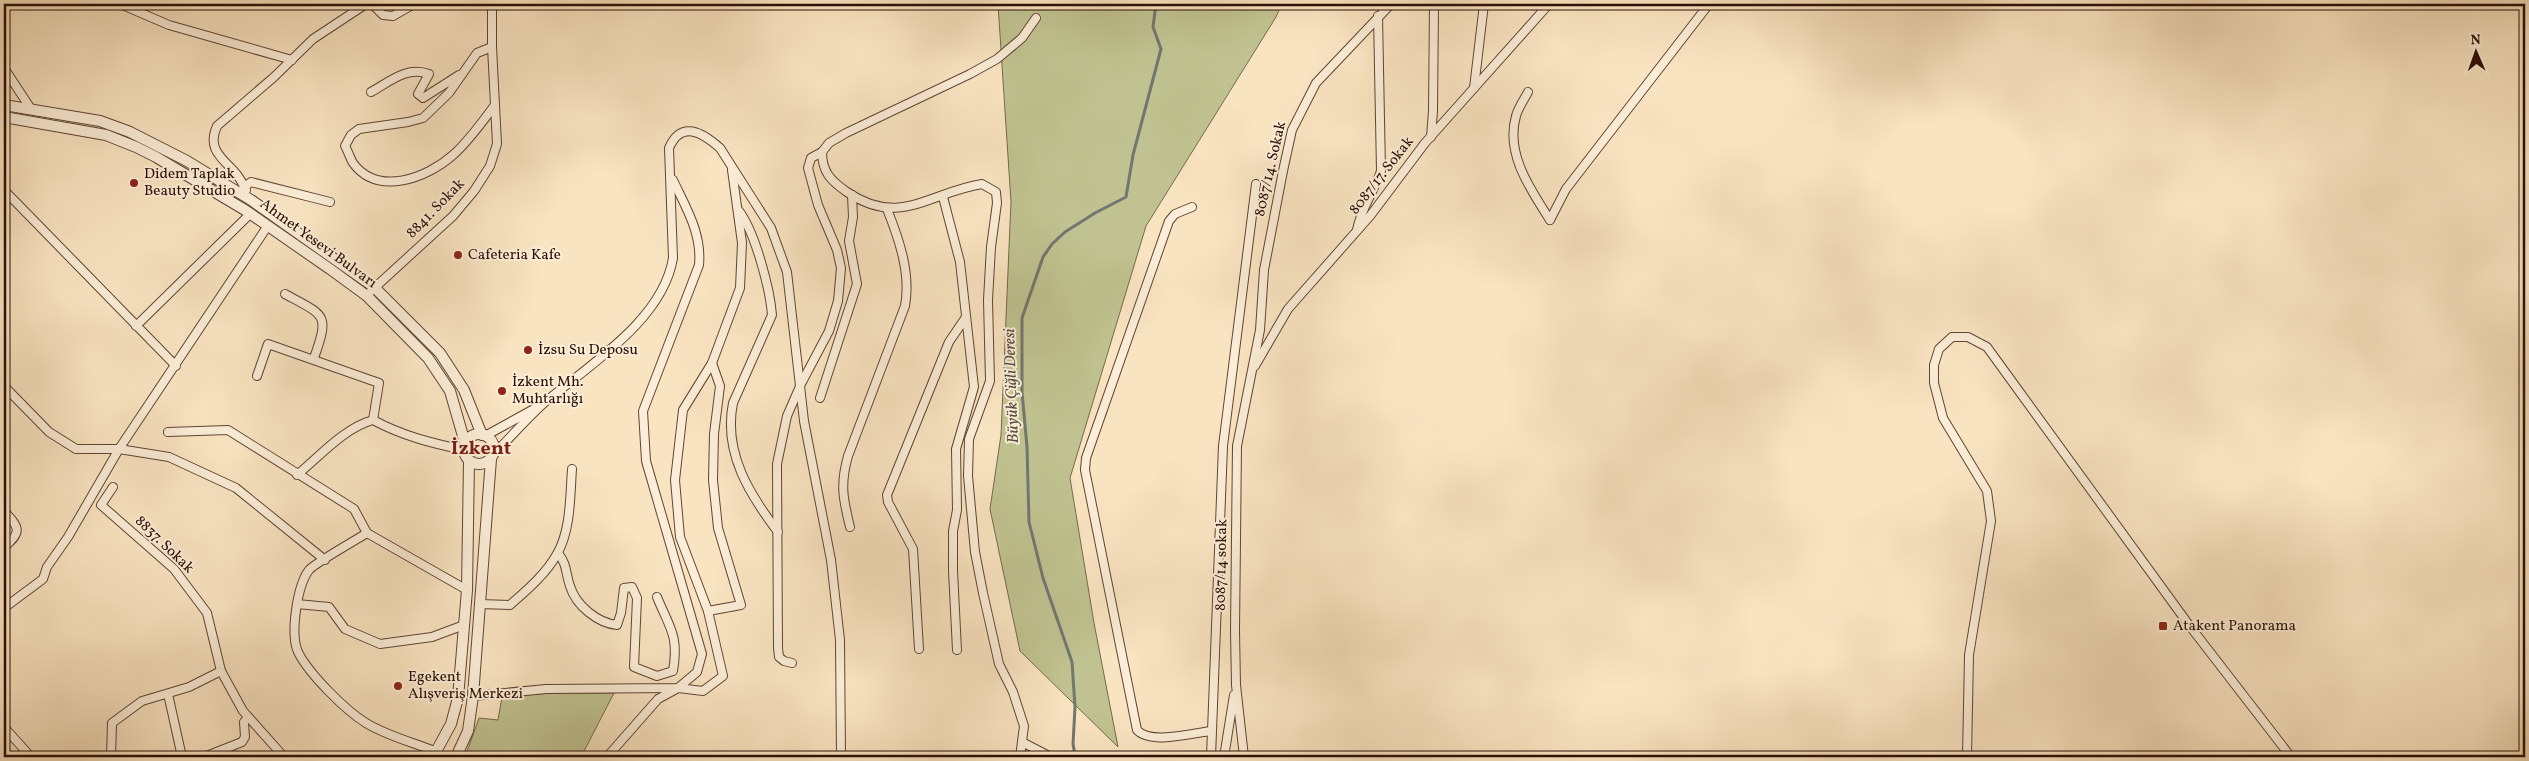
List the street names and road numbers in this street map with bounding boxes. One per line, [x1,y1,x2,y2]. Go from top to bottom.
street label: 8087/14. Sokak [1250,119,1292,219]
street label: 8087/17. Sokak [1345,132,1419,220]
street label: 8841. Sokak [402,174,470,244]
street label: Ahmet Yesevi Bulvarı [255,194,381,294]
street label: 8837. Sokak [130,511,198,579]
street label: 8087/14 sokak [1211,519,1233,611]

